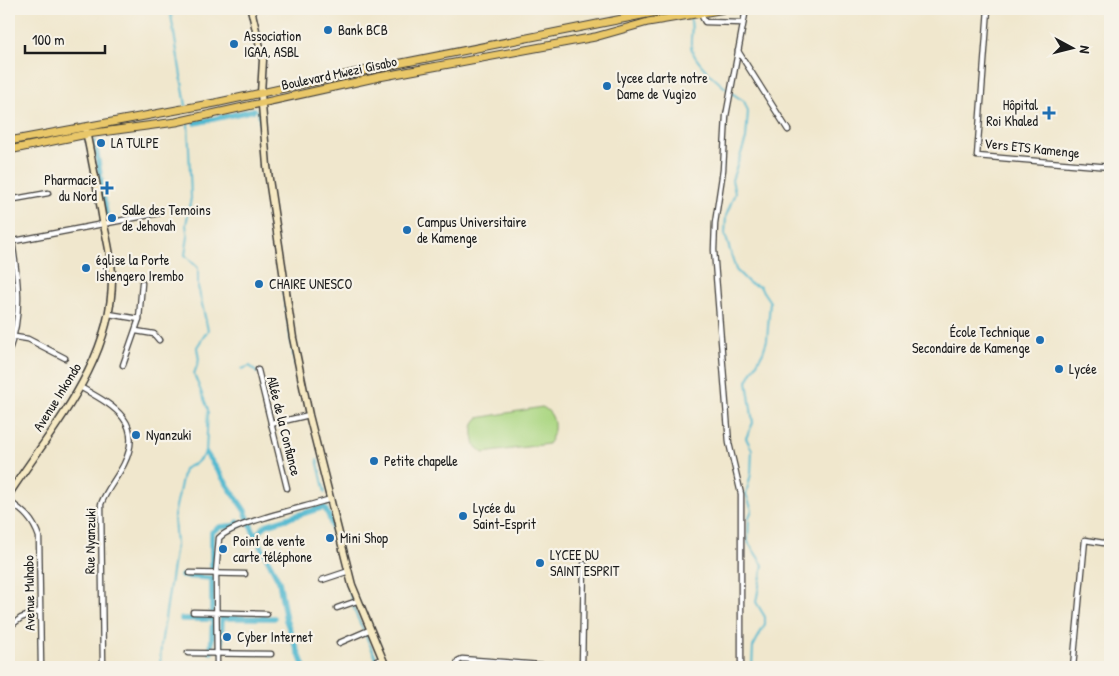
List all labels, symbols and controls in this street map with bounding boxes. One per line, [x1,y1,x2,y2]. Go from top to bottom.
place label: Bank BCB [338,20,388,39]
scale bar [25,22,105,54]
north arrow [1046,22,1096,72]
marker: Bank BCB [322,24,334,36]
place label: Association IGAA, ASBL [244,26,301,61]
text: 100 m [32,29,65,50]
marker: Association IGAA, ASBL [228,38,240,50]
text: N [1075,45,1095,55]
street label: Boulevard Mwezi Gisabo [279,51,399,94]
place label: lycee clarte notre Dame de Vugizo [617,68,708,104]
marker: lycee clarte notre Dame de Vugizo [601,80,613,92]
place label: Hôpital Roi Khaled [986,95,1039,130]
marker: Hôpital Roi Khaled [1042,106,1056,120]
place label: LA TULPE [111,133,159,152]
street label: Vers ETS Kamenge [983,133,1081,163]
marker: LA TULPE [95,137,107,149]
place label: Pharmacie du Nord [44,170,98,205]
marker: Pharmacie du Nord [101,182,113,194]
place label: Salle des Temoins de Jehovah [122,200,211,235]
marker: Salle des Temoins de Jehovah [106,212,118,224]
place label: Campus Universitaire de Kamenge [417,212,527,248]
marker: Campus Universitaire de Kamenge [401,224,413,236]
place label: église la Porte Ishengero Irembo [96,250,184,286]
marker: église la Porte Ishengero Irembo [80,262,92,274]
place label: CHAIRE UNESCO [269,274,353,293]
marker: CHAIRE UNESCO [253,278,265,290]
place label: École Technique Secondaire de Kamenge [912,322,1030,358]
marker: École Technique Secondaire de Kamenge [1034,334,1046,346]
street label: Avenue Inkondo [28,359,85,435]
place label: Lycée [1069,359,1097,379]
marker: Lycée [1053,363,1065,375]
street label: Allée de la Confiance [263,374,306,478]
place label: Nyanzuki [146,425,192,445]
marker: Nyanzuki [130,429,142,441]
place label: Petite chapelle [384,451,458,471]
marker: Petite chapelle [368,455,380,467]
place label: Lycée du Saint-Esprit [473,498,536,534]
street label: Rue Nyanzuki [79,508,101,574]
marker: Lycée du Saint-Esprit [457,510,469,522]
place label: Mini Shop [340,528,388,548]
place label: Point de vente carte téléphone [233,531,312,567]
marker: Mini Shop [324,532,336,544]
marker: Point de vente carte téléphone [217,543,229,555]
place label: LYCEE DU SAINT ESPRIT [550,545,620,580]
street label: Avenue Muhabo [18,555,39,631]
marker: LYCEE DU SAINT ESPRIT [534,557,546,569]
place label: Cyber Internet [237,627,313,647]
marker: Cyber Internet [221,631,233,643]

